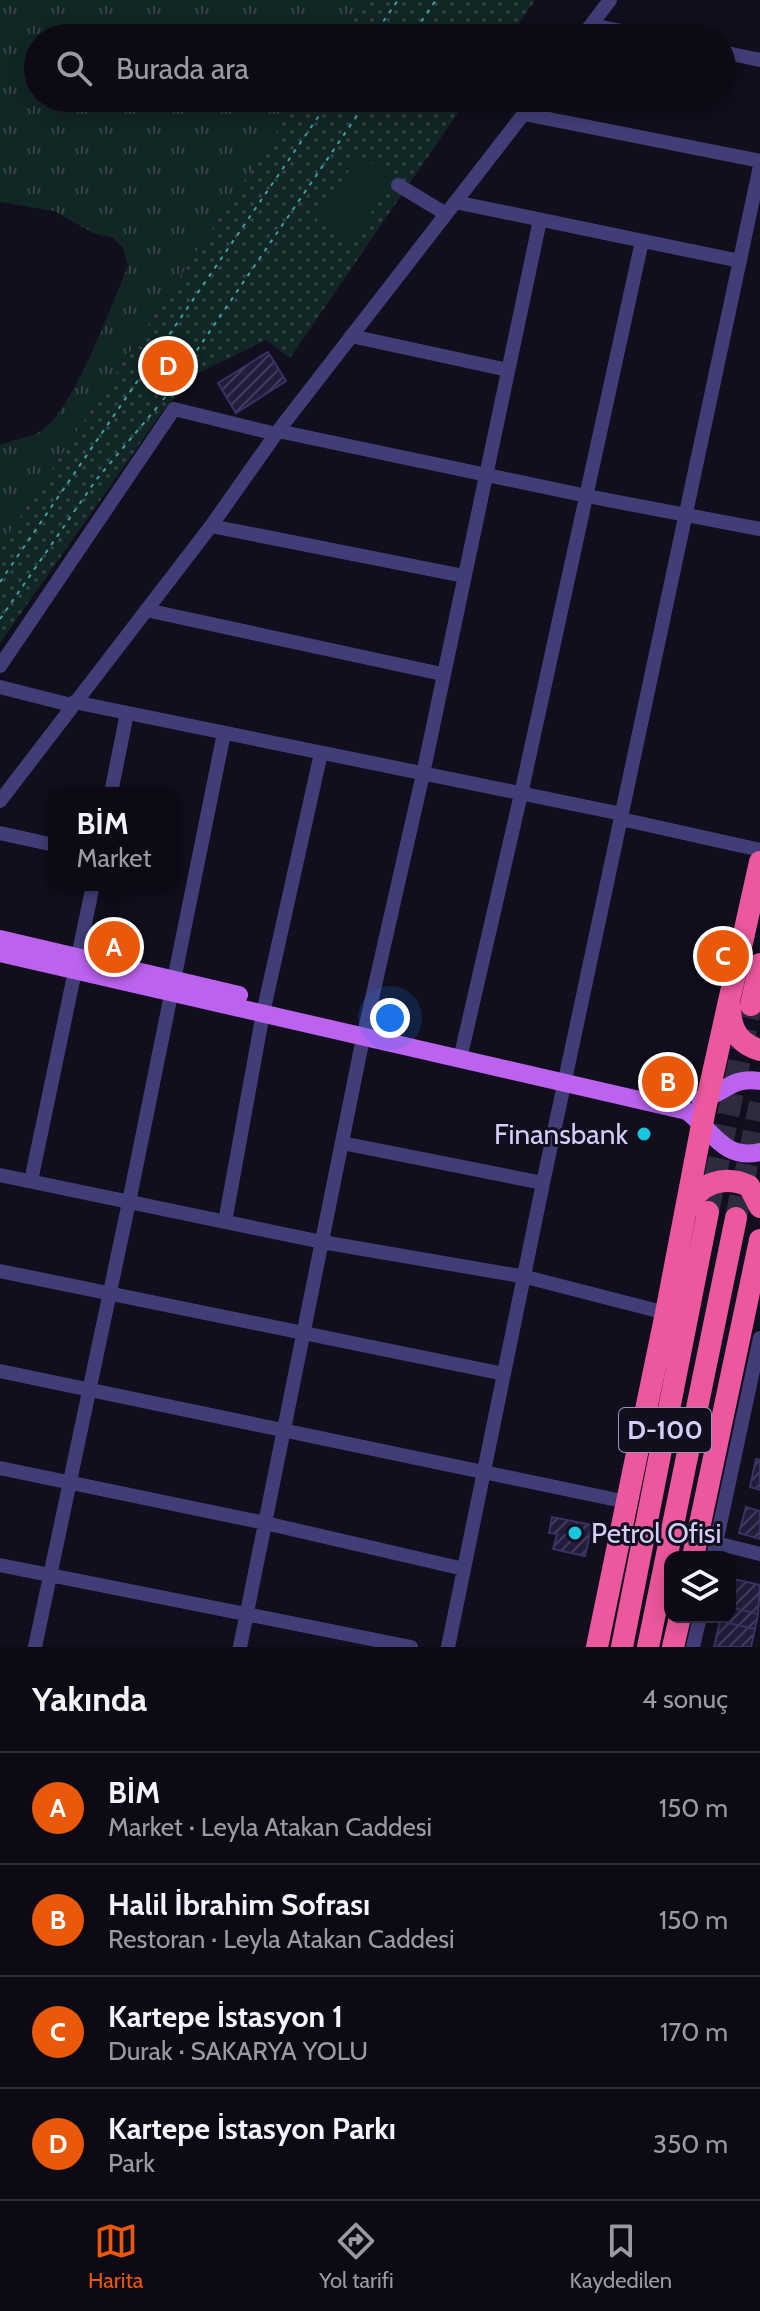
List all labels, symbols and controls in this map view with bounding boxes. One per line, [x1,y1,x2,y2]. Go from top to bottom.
search box [24,24,736,112]
icon: search [52,46,96,90]
text: Burada ara [116,50,249,87]
pin: D [142,336,194,396]
popup [48,787,180,891]
text: BİM [77,805,129,842]
text: Market [77,842,151,874]
pin: A [88,917,140,977]
pin: C [697,926,749,986]
your location [370,998,410,1038]
pin: B [642,1052,694,1112]
place label: Finansbank [494,1117,628,1151]
marker: Finansbank [635,1125,653,1143]
road number: D-100 [619,1408,711,1452]
place label: Petrol Ofisi [591,1516,721,1550]
marker: Petrol Ofisi [566,1524,584,1542]
map controls [664,1551,736,1623]
button: layers [664,1551,736,1623]
text: Yakında [32,1678,147,1720]
text: 4 sonuç [642,1683,728,1715]
text: BİM [108,1774,160,1811]
text: A [50,1792,66,1824]
text: 150 m [659,1792,728,1824]
text: Market · Leyla Atakan Caddesi [108,1811,432,1843]
text: Halil İbrahim Sofrası [108,1886,370,1923]
text: B [50,1904,66,1936]
text: 150 m [659,1904,728,1936]
text: Restoran · Leyla Atakan Caddesi [108,1923,455,1955]
text: Kartepe İstasyon 1 [108,1998,343,2035]
text: C [50,2016,66,2048]
text: 170 m [660,2016,728,2048]
text: Durak · SAKARYA YOLU [108,2035,368,2067]
text: Kartepe İstasyon Parkı [108,2110,396,2147]
text: D [49,2128,67,2160]
text: 350 m [653,2128,728,2160]
text: Park [108,2147,155,2179]
tab: Harita [88,2219,143,2294]
tab: Yol tarifi [319,2219,394,2294]
tab: Kaydedilen [570,2219,672,2294]

